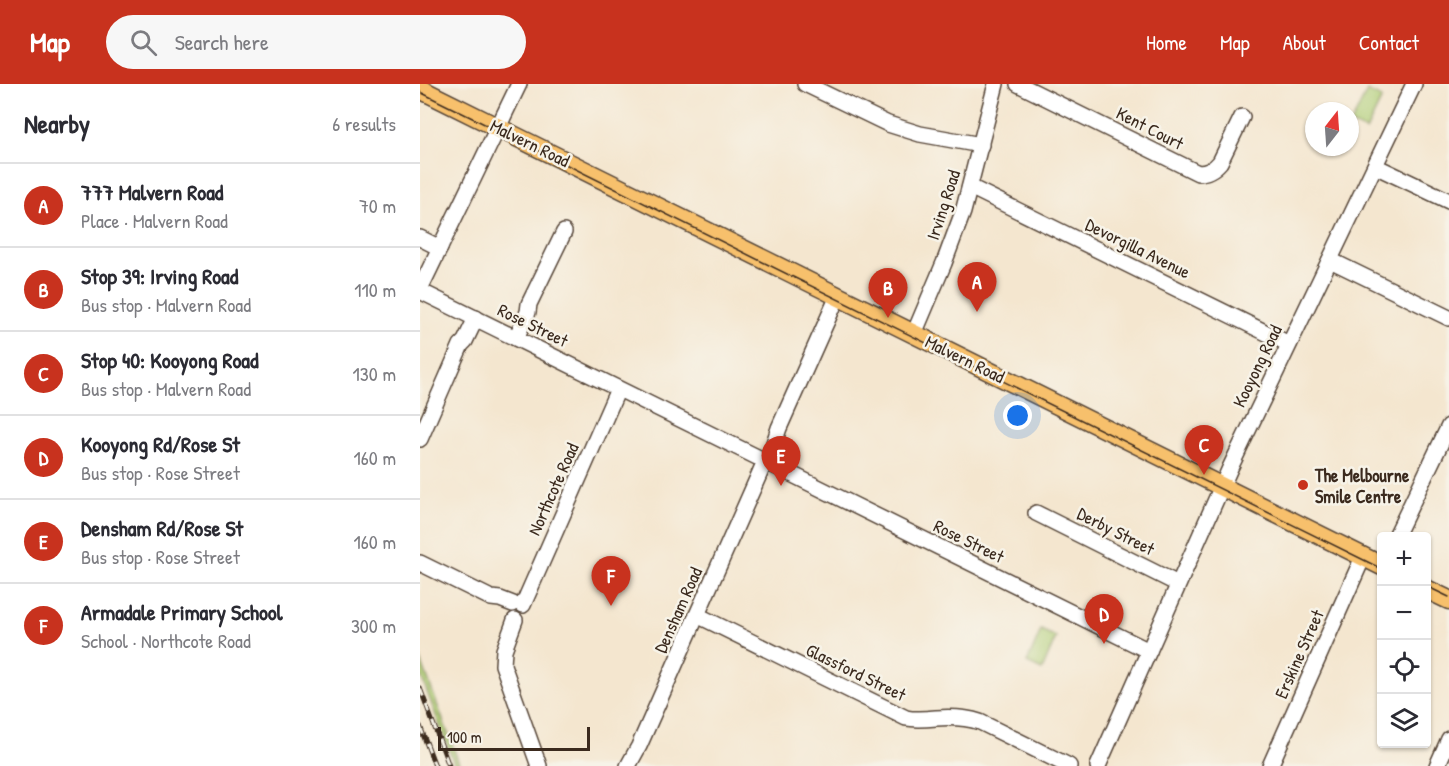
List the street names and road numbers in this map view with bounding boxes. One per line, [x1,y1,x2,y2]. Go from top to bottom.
street label: Kent Court [1112,100,1189,156]
street label: Malvern Road [486,113,574,173]
street label: Irving Road [920,167,966,243]
street label: Devorgilla Avenue [1081,212,1195,284]
street label: Rose Street [494,297,573,353]
street label: Kooyong Road [1226,321,1288,411]
street label: Malvern Road [921,329,1009,389]
street label: Northcote Road [521,439,585,539]
street label: Derby Street [1073,501,1160,562]
street label: Rose Street [930,513,1009,569]
street label: Densham Road [648,563,708,657]
street label: Erskine Street [1268,605,1330,702]
street label: Glassford Street [802,637,911,707]

